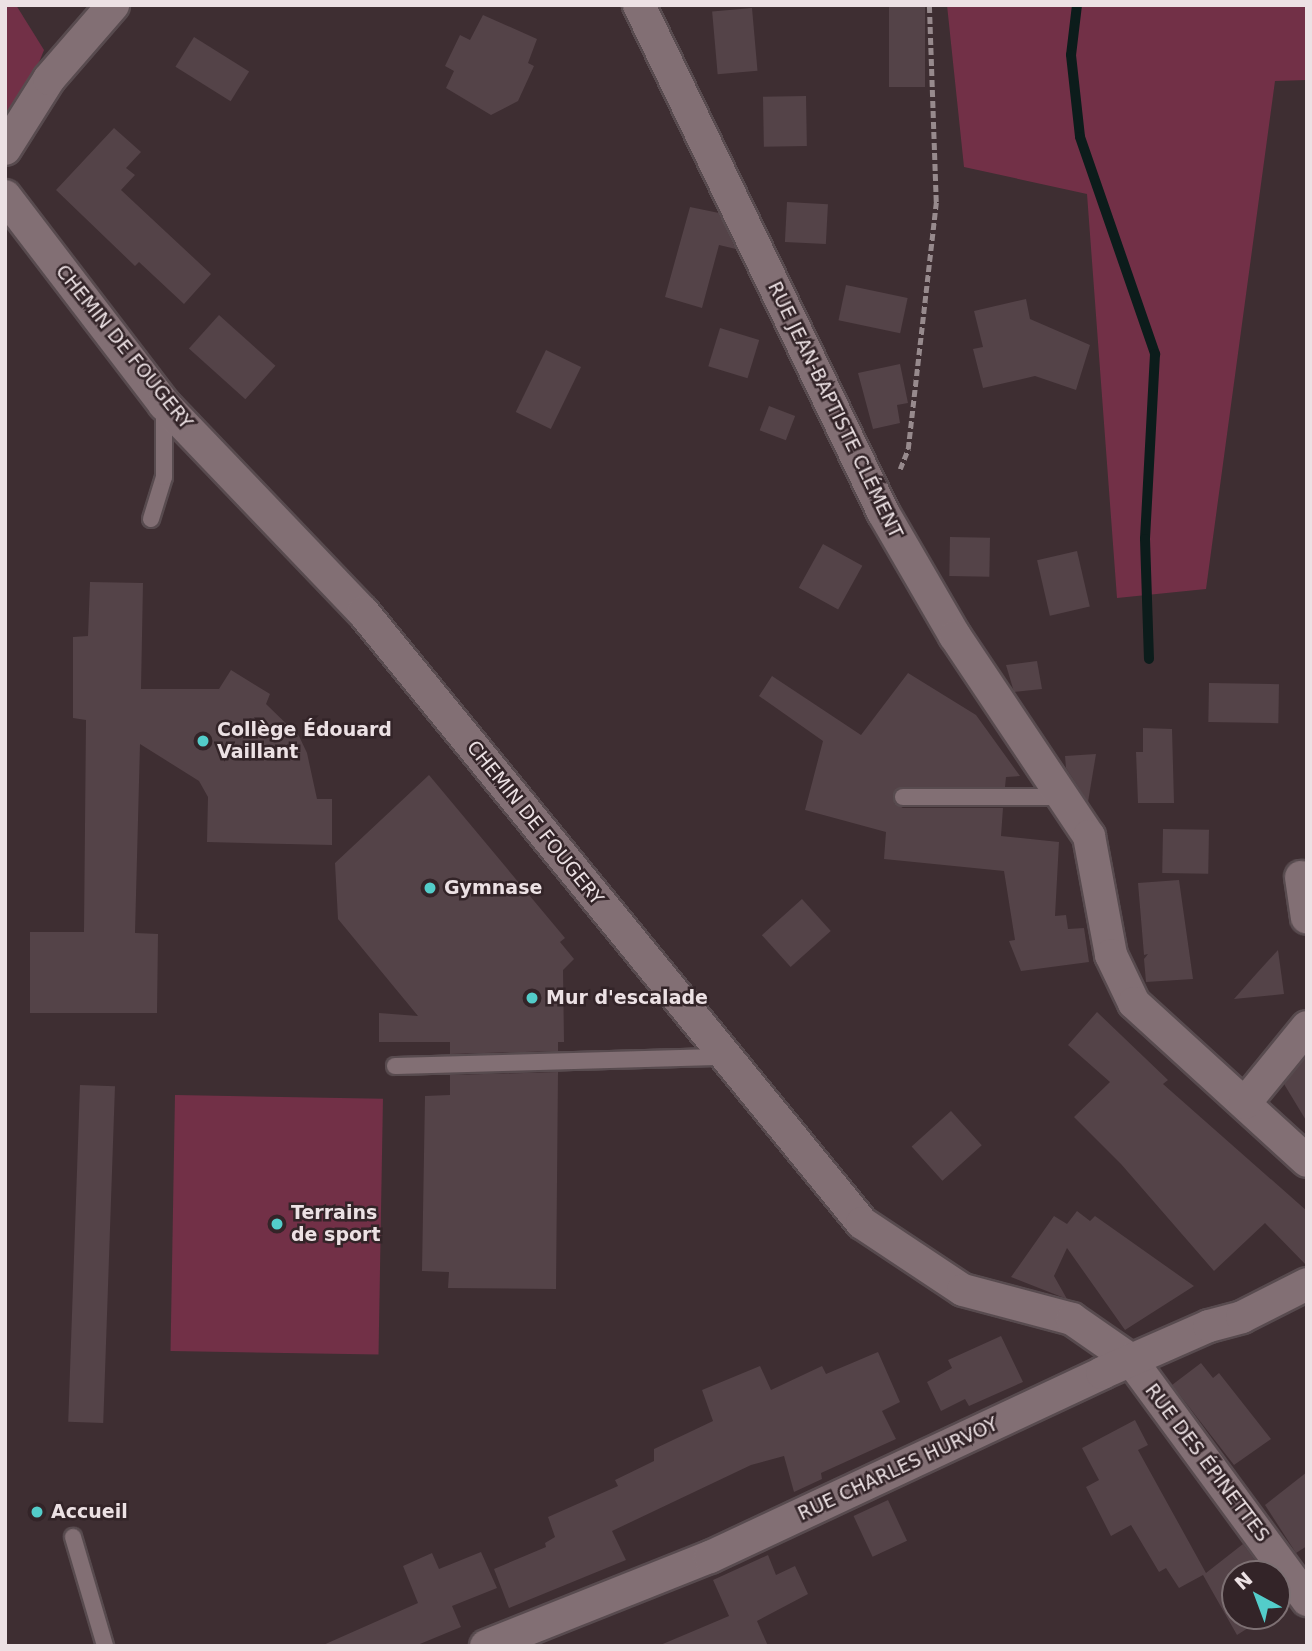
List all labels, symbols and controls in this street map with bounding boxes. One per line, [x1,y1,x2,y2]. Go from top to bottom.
street label: CHEMIN DE FOUGERY [51,260,197,434]
street label: RUE JEAN-BAPTISTE CLÉMENT [763,278,907,542]
place label: Collège Édouard Vaillant [217,719,392,763]
marker: Collège Édouard Vaillant [195,733,211,749]
street label: CHEMIN DE FOUGERY [462,736,608,910]
place label: Gymnase [444,877,542,899]
marker: Gymnase [422,880,438,896]
place label: Mur d'escalade [546,987,708,1009]
marker: Mur d'escalade [524,990,540,1006]
place label: Terrains de sport [291,1202,381,1246]
marker: Terrains de sport [269,1216,285,1232]
street label: RUE DES ÉPINETTES [1140,1379,1274,1547]
street label: RUE CHARLES HURVOY [794,1413,1002,1525]
place label: Accueil [51,1501,128,1523]
marker: Accueil [29,1504,45,1520]
north arrow [1221,1560,1291,1630]
text: N [1230,1567,1257,1594]

